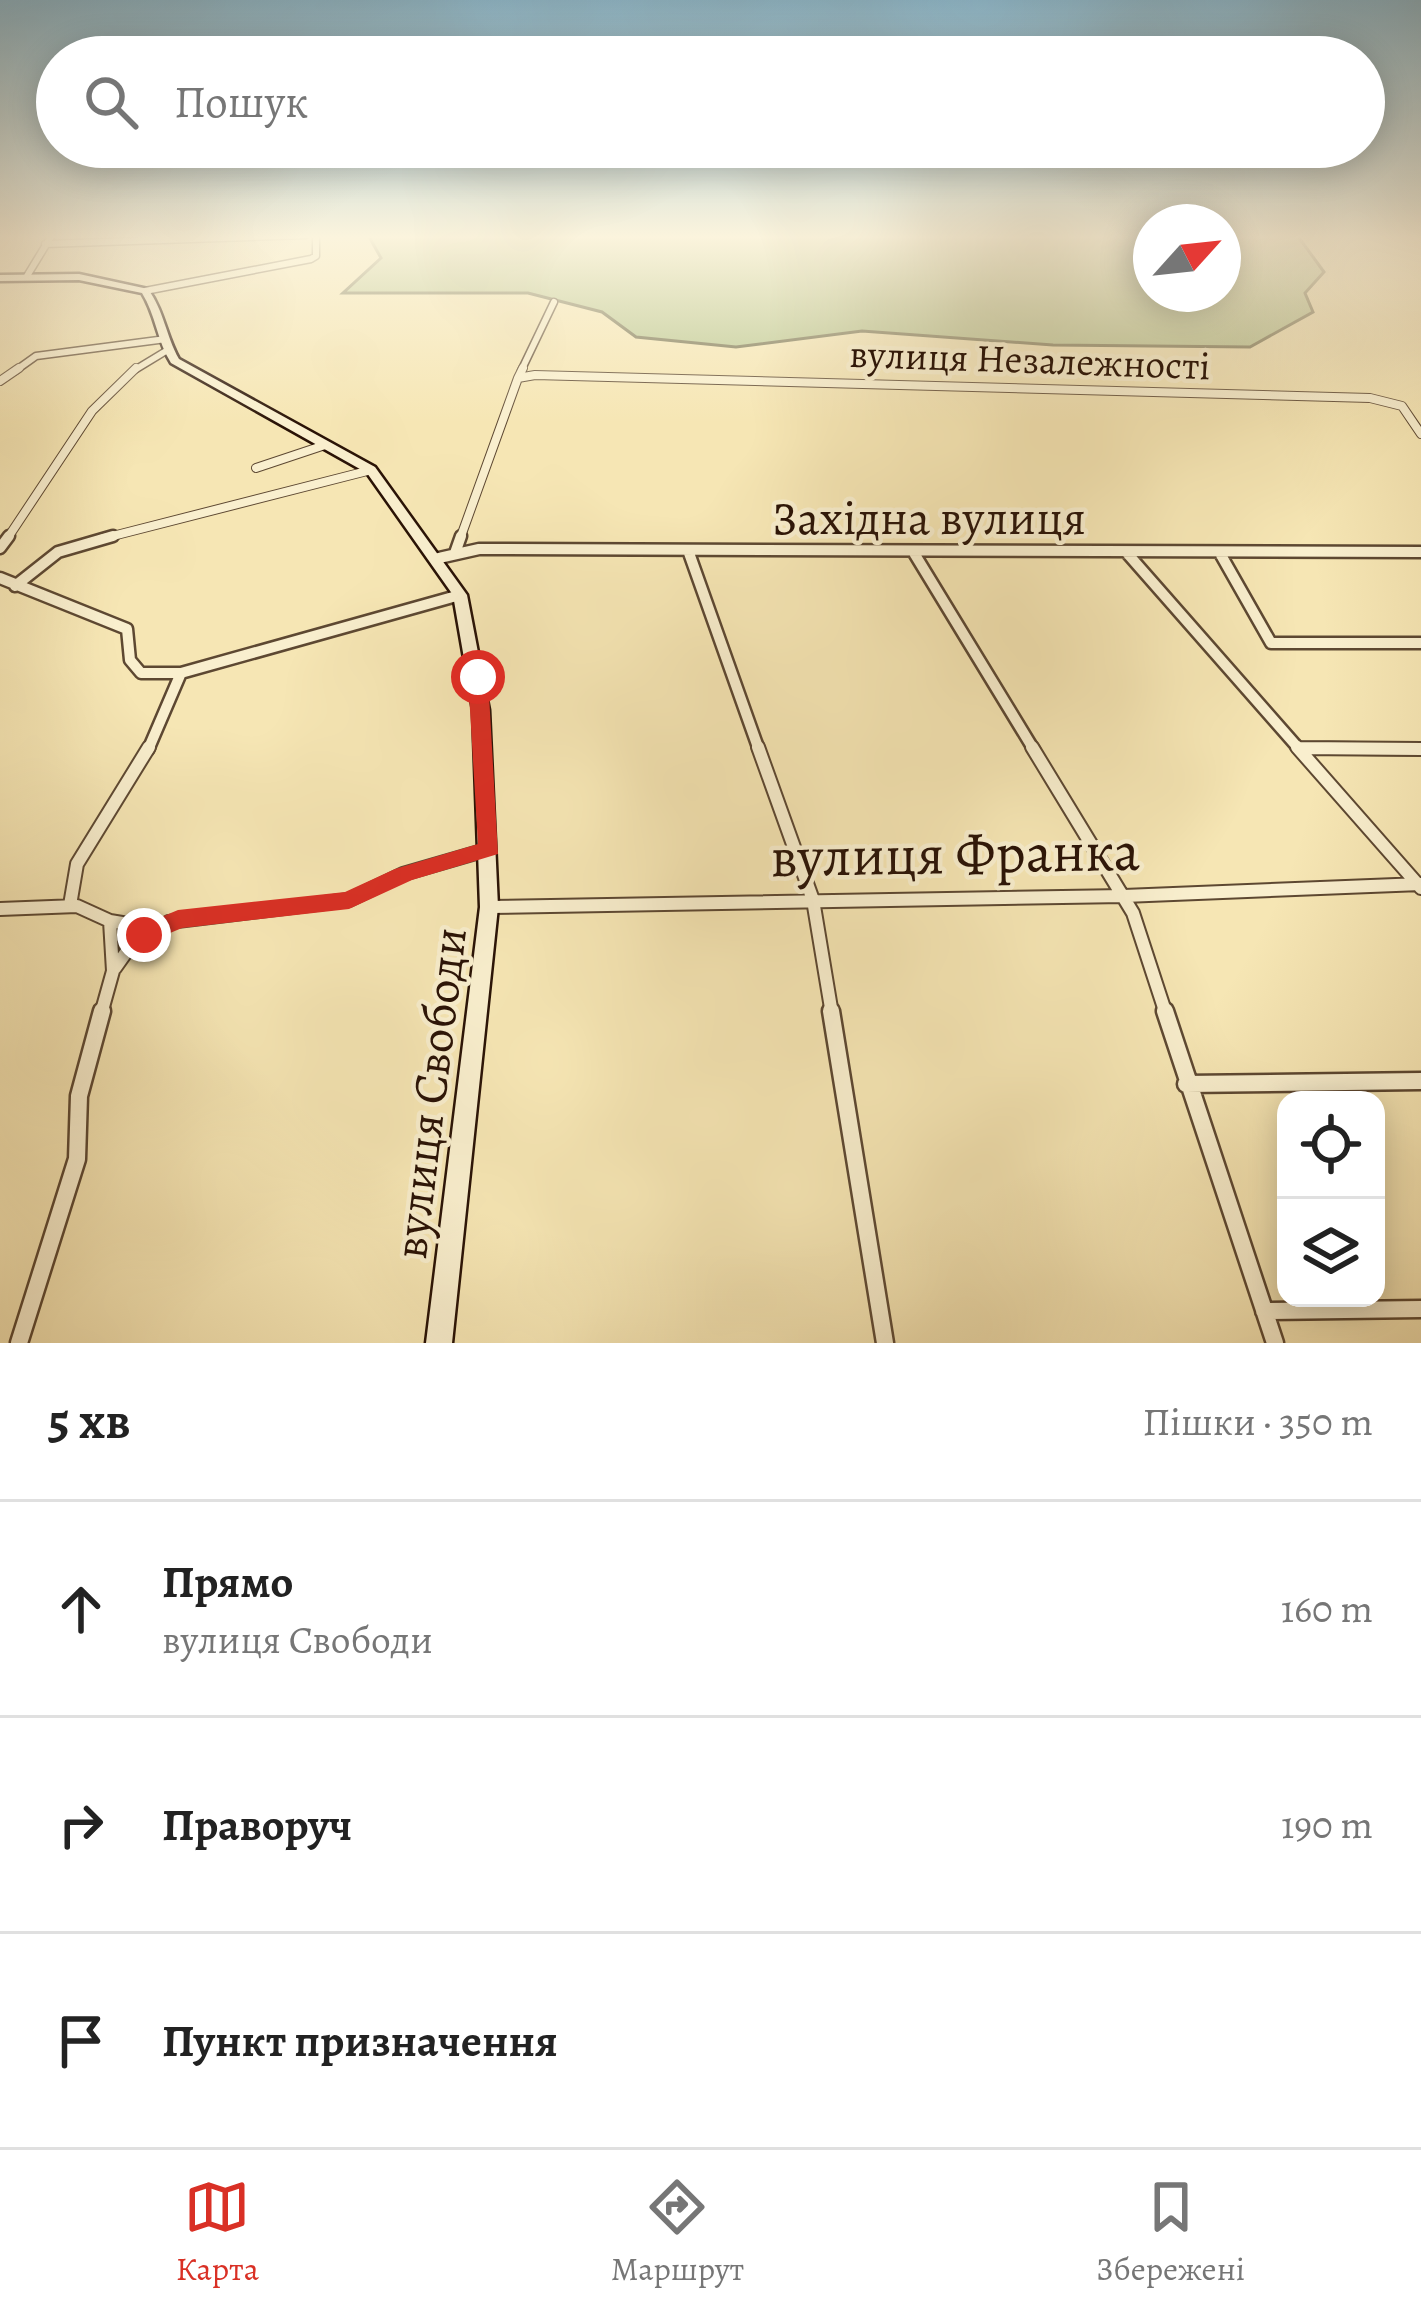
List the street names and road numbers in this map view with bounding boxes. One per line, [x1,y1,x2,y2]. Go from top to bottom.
street label: вулиця Незалежності [849,327,1211,392]
street label: Західна вулиця [772,485,1086,551]
street label: вулиця Франка [770,812,1141,896]
street label: вулиця Свободи [377,924,483,1263]

